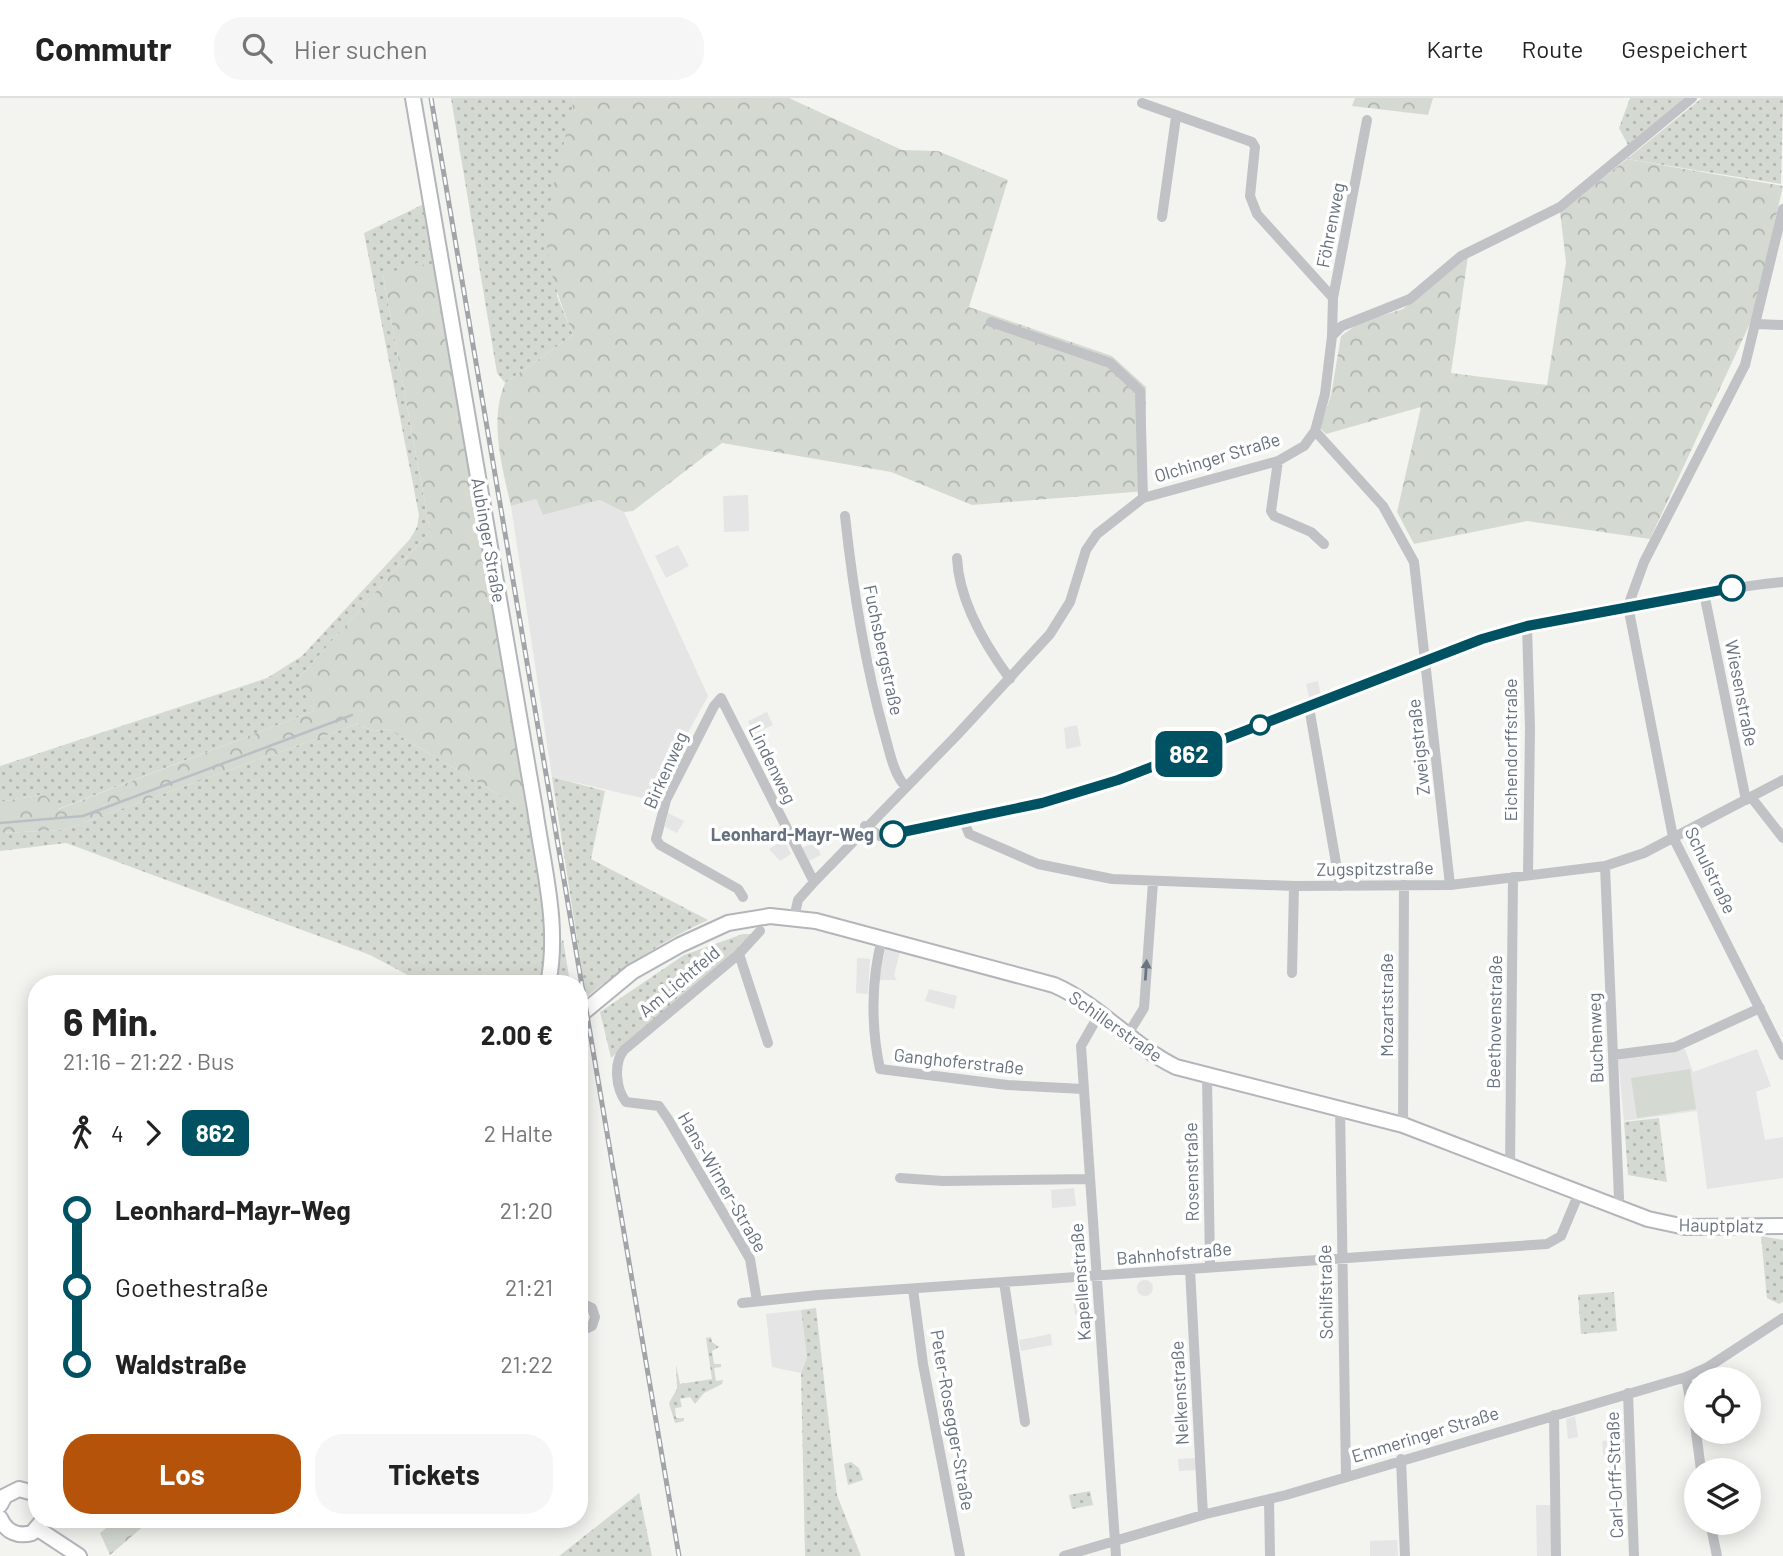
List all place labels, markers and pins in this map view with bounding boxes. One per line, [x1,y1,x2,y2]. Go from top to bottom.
unlabelled marker [1719,575,1745,601]
unlabelled marker [1250,715,1270,735]
marker: Leonhard-Mayr-Weg [880,821,906,847]
place label: Leonhard-Mayr-Weg [711,823,874,845]

